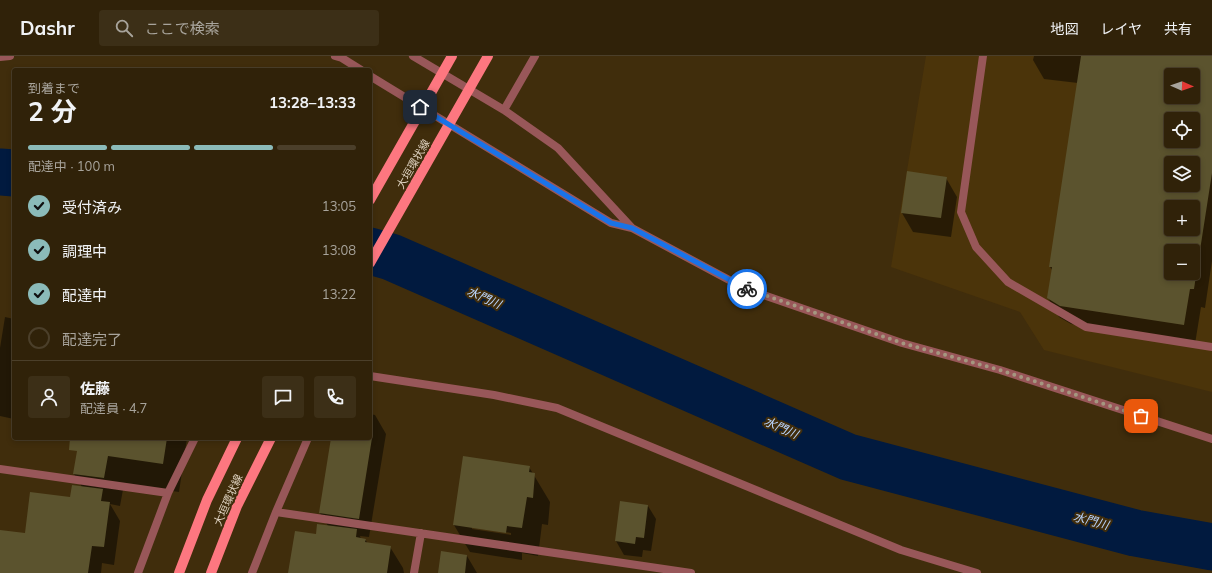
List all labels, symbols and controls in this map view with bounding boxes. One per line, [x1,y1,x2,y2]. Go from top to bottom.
search box [99,10,379,46]
text: Dashr [20,16,75,40]
icon: search [113,17,135,39]
text: ここで検索 [145,19,220,38]
text: 地図 [1050,20,1078,38]
text: レイヤ [1100,20,1142,38]
text: 共有 [1164,20,1192,38]
north arrow [1164,68,1200,104]
map controls [1164,68,1200,280]
text: 到着まで [28,80,80,96]
pin [403,90,437,124]
text: 13:28–13:33 [269,93,356,112]
text: 2 分 [28,95,77,128]
icon: home [409,96,431,118]
button: locate [1164,112,1200,148]
street label: 大垣環状線 [393,137,433,191]
button: layers [1164,156,1200,192]
text: 配達中 · 100 m [28,158,115,174]
icon: check [28,195,50,217]
text: 受付済み [62,198,122,217]
text: 13:05 [322,198,356,214]
button: + [1164,200,1200,236]
icon: check [28,239,50,261]
text: 調理中 [62,242,107,261]
text: 13:08 [322,242,356,258]
button: − [1164,244,1200,280]
courier [727,269,767,309]
icon: bike [736,278,758,300]
icon: check [28,283,50,305]
water label: 水門川 [465,283,506,313]
text: 配達中 [62,286,107,305]
text: 13:22 [322,286,356,302]
text: 配達完了 [62,330,122,349]
button: person [28,376,70,418]
button: chat [262,376,304,418]
button: phone [314,376,356,418]
text: 佐藤 [80,379,110,398]
pin [1124,399,1158,433]
text: 配達員 · 4.7 [80,400,147,416]
icon: bag [1130,405,1152,427]
water label: 水門川 [762,413,803,443]
street label: 大垣環状線 [210,472,246,528]
water label: 水門川 [1072,509,1112,533]

